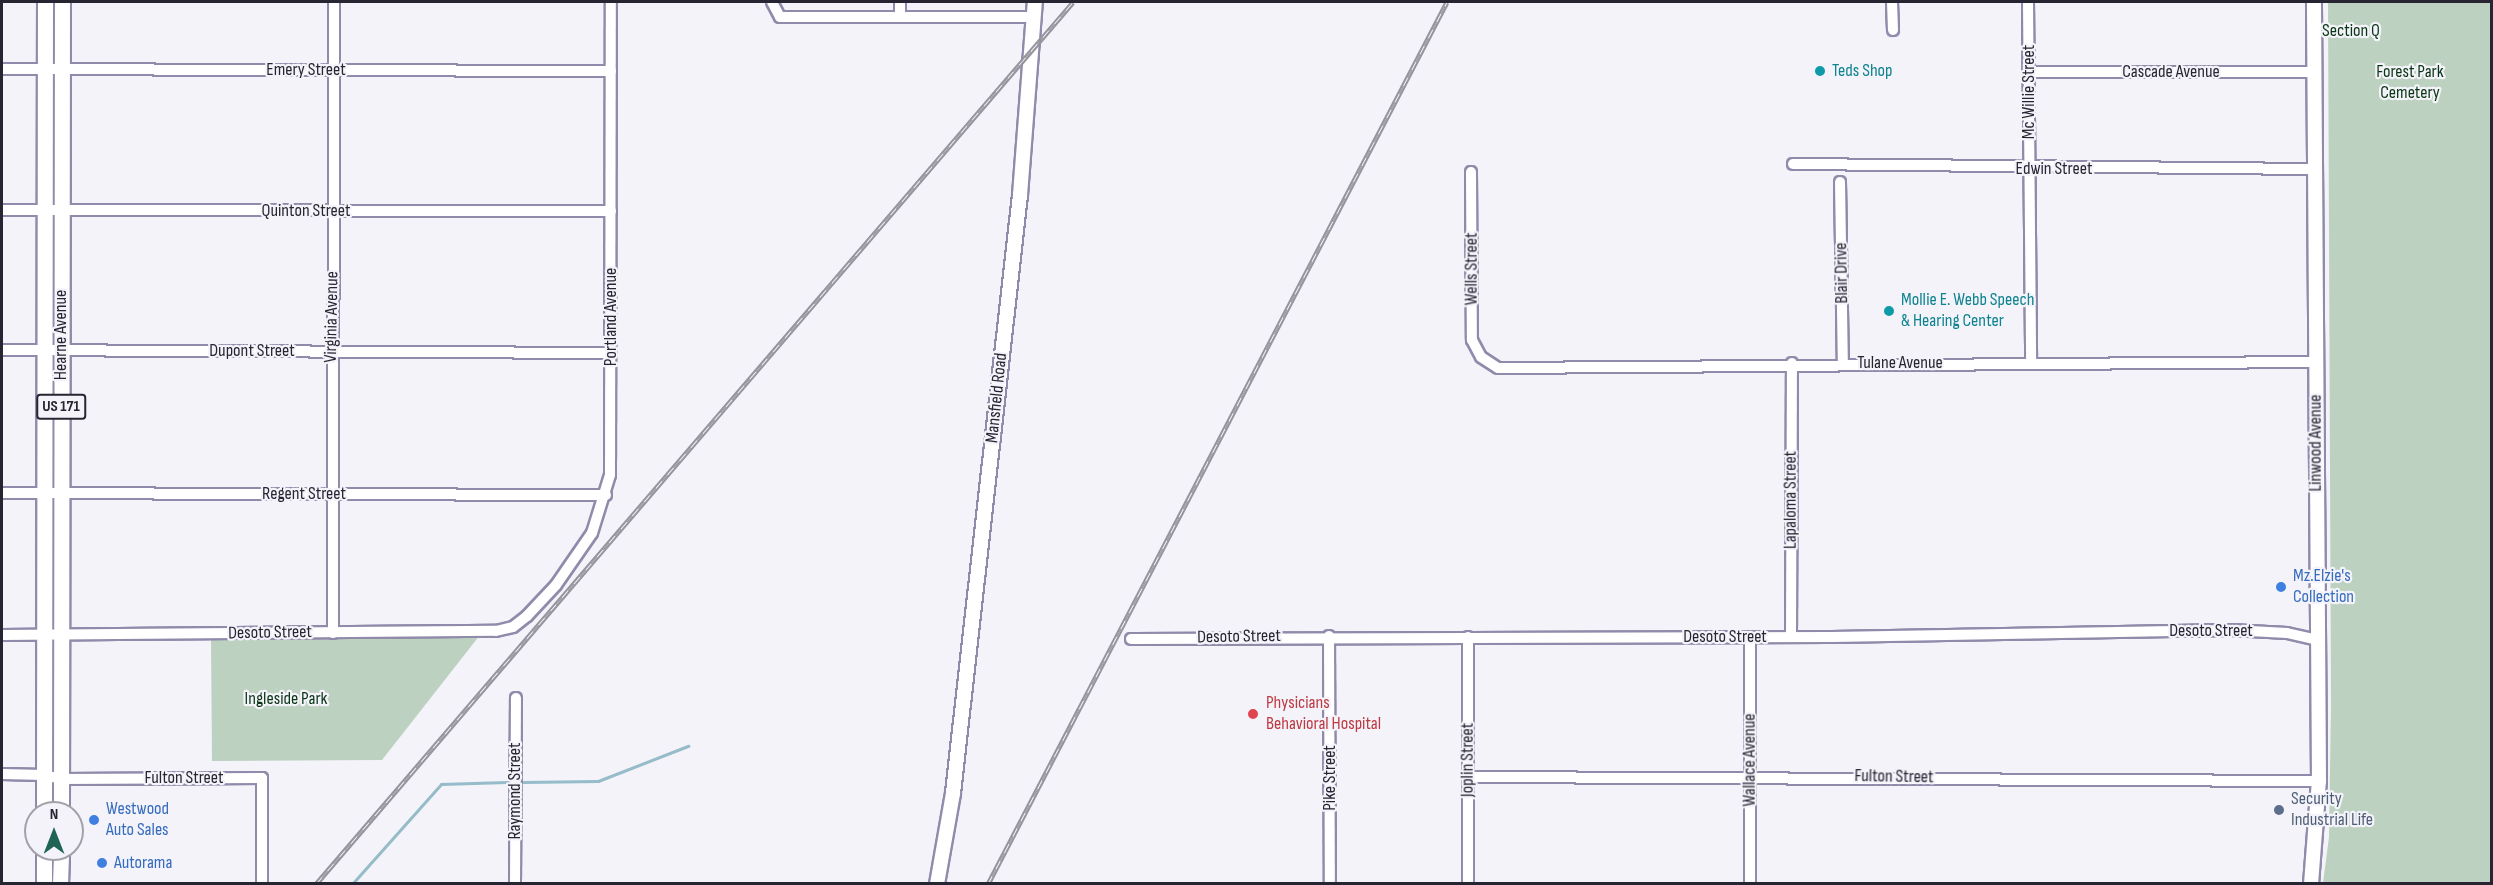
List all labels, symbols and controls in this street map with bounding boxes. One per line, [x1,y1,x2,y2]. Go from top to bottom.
park label: Section Q [2322,20,2380,42]
street label: Mc Willie Street [2018,45,2040,139]
street label: Emery Street [266,59,346,81]
place label: Teds Shop [1832,60,1893,82]
street label: Cascade Avenue [2122,61,2220,83]
park label: Forest Park Cemetery [2376,62,2444,104]
marker: Teds Shop [1813,64,1827,78]
street label: Edwin Street [2016,158,2092,180]
street label: Quinton Street [262,200,350,222]
street label: Wells Street [1461,233,1483,305]
street label: Blair Drive [1831,242,1853,304]
street label: Portland Avenue [600,268,622,366]
street label: Virginia Avenue [320,271,344,363]
street label: Hearne Avenue [50,290,72,380]
place label: Mollie E. Webb Speech & Hearing Center [1901,290,2034,332]
marker: Mollie E. Webb Speech & Hearing Center [1882,304,1896,318]
street label: Dupont Street [209,340,295,362]
street label: Mansfield Road [982,352,1012,444]
street label: Tulane Avenue [1857,352,1943,374]
road number: US 171 [36,394,86,420]
street label: Linwood Avenue [2305,394,2327,492]
street label: Lapaloma Street [1780,451,1802,549]
street label: Regent Street [262,483,346,505]
place label: Mz.Elzie's Collection [2293,566,2354,608]
marker: Mz.Elzie's Collection [2274,580,2288,594]
street label: Desoto Street [2169,620,2253,642]
street label: Desoto Street [228,621,312,645]
street label: Desoto Street [1197,625,1281,649]
street label: Desoto Street [1683,626,1767,648]
park label: Ingleside Park [245,688,327,710]
place label: Physicians Behavioral Hospital [1266,693,1381,736]
marker: Physicians Behavioral Hospital [1244,705,1262,723]
street label: Wallace Avenue [1739,713,1761,807]
street label: Joplin Street [1457,723,1479,797]
street label: Raymond Street [504,743,526,839]
street label: Pike Street [1319,745,1341,811]
street label: Fulton Street [1854,766,1934,788]
street label: Fulton Street [144,767,224,789]
place label: Security Industrial Life [2291,789,2373,832]
place label: Westwood Auto Sales [106,799,169,842]
north arrow [24,801,84,861]
marker: Security Industrial Life [2272,803,2286,817]
text: N [50,805,58,824]
marker: Westwood Auto Sales [87,813,101,827]
place label: Autorama [114,852,172,874]
marker: Autorama [95,856,109,870]

